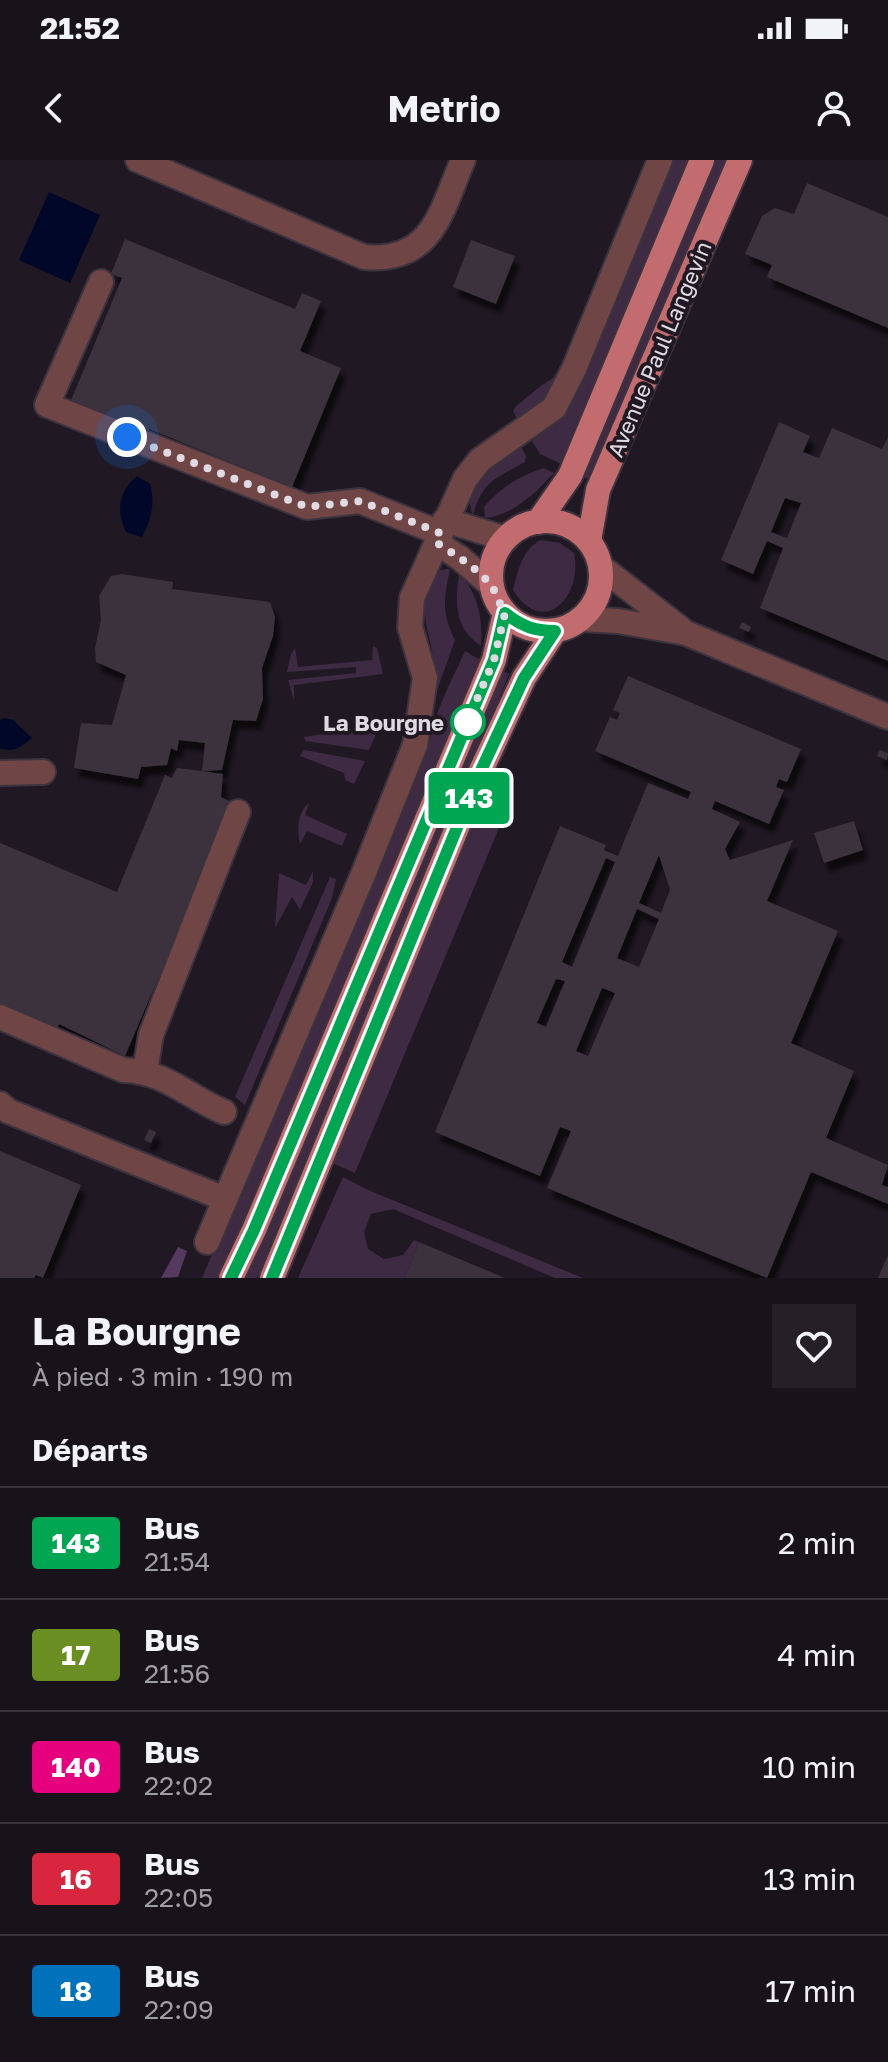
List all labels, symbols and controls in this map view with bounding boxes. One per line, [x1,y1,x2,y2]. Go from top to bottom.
text: 21:52 [40,10,120,46]
icon: back [32,86,76,130]
icon: person [812,86,856,130]
text: Metrio [387,87,501,130]
street label: Avenue Paul Langevin [601,237,717,461]
your location [107,417,147,457]
marker: La Bourgne [451,705,485,739]
place label: La Bourgne [323,709,444,736]
line badge: 143 [423,772,515,824]
text: 143 [444,781,494,814]
button: heart [772,1304,856,1388]
text: La Bourgne [32,1308,241,1353]
text: À pied · 3 min · 190 m [32,1361,293,1392]
text: Départs [32,1432,148,1468]
text: Bus [144,1510,200,1546]
text: 2 min [778,1525,856,1561]
text: 143 [51,1526,101,1559]
text: 21:54 [144,1546,210,1577]
text: Bus [144,1622,200,1658]
text: 4 min [777,1637,856,1673]
text: 17 [61,1638,91,1671]
text: 21:56 [144,1658,210,1689]
text: Bus [144,1734,200,1770]
text: 10 min [762,1749,856,1785]
text: 140 [51,1750,101,1783]
text: 22:02 [144,1770,213,1801]
text: Bus [144,1846,200,1882]
text: 13 min [763,1861,856,1897]
text: 16 [60,1862,92,1895]
text: 22:05 [144,1882,213,1913]
text: Bus [144,1958,200,1994]
text: 17 min [765,1973,856,2009]
text: 18 [60,1974,92,2007]
text: 22:09 [144,1994,214,2025]

